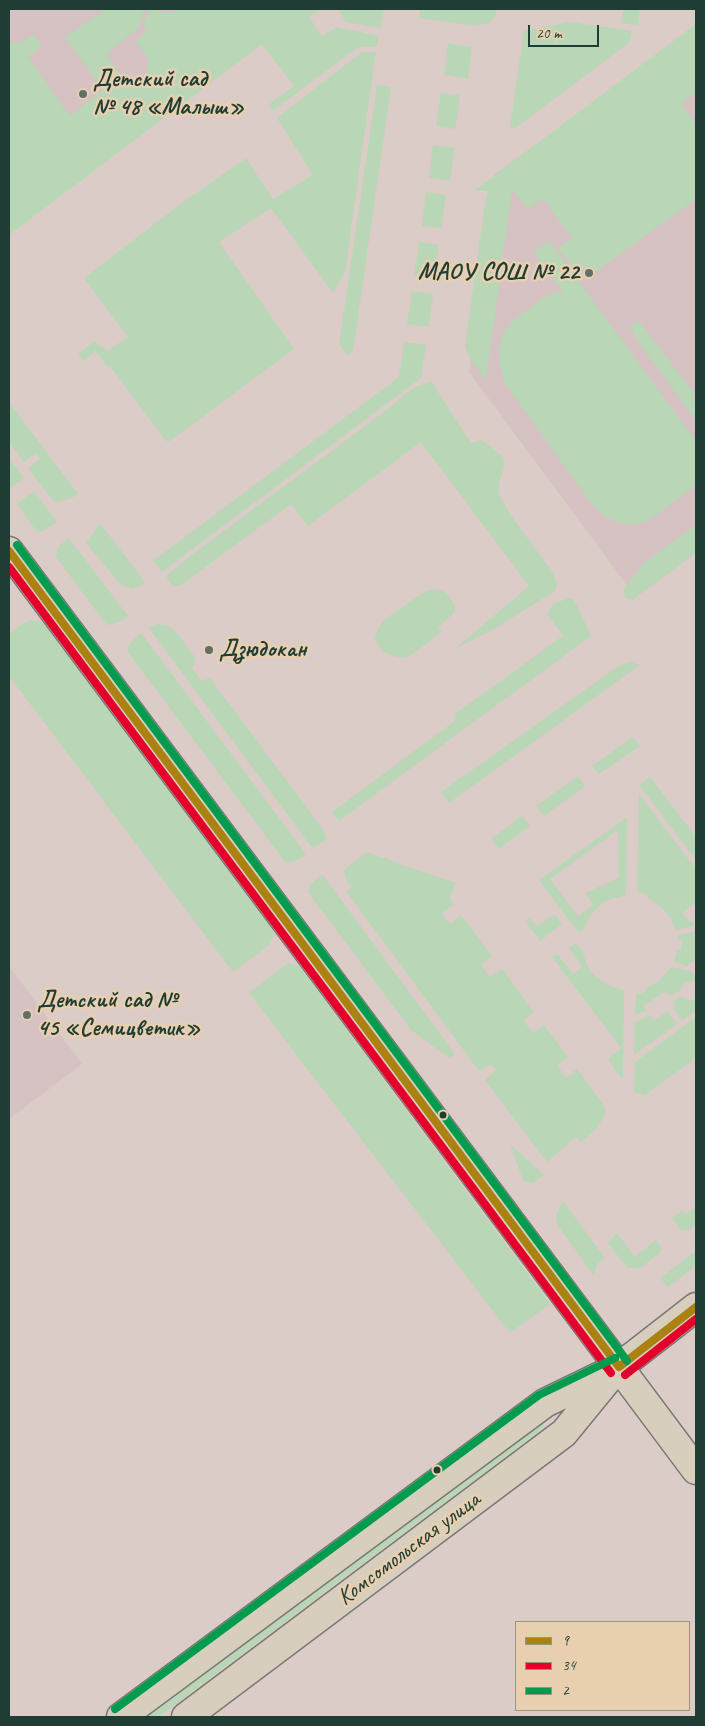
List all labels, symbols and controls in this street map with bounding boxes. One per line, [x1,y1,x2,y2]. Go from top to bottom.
scale bar [530,15,601,47]
text: 20 m [536,24,562,43]
place label: Детский сад № 48 «Малыш» [93,66,244,122]
marker: Детский сад № 48 «Малыш» [77,88,89,100]
place label: МАОУ СОШ № 22 [418,259,579,287]
marker: МАОУ СОШ № 22 [583,267,595,279]
place label: Дзюдокан [219,636,307,664]
marker: Дзюдокан [203,644,215,656]
place label: Детский сад № 45 «Семицветик» [37,987,200,1043]
marker: Детский сад № 45 «Семицветик» [21,1009,33,1021]
unlabelled marker [438,1110,448,1120]
unlabelled marker [432,1465,442,1475]
street label: Комсомольская улица [332,1486,486,1612]
legend [515,1621,690,1711]
text: 9 [562,1631,569,1650]
text: 34 [562,1656,576,1675]
text: 2 [562,1681,569,1700]

